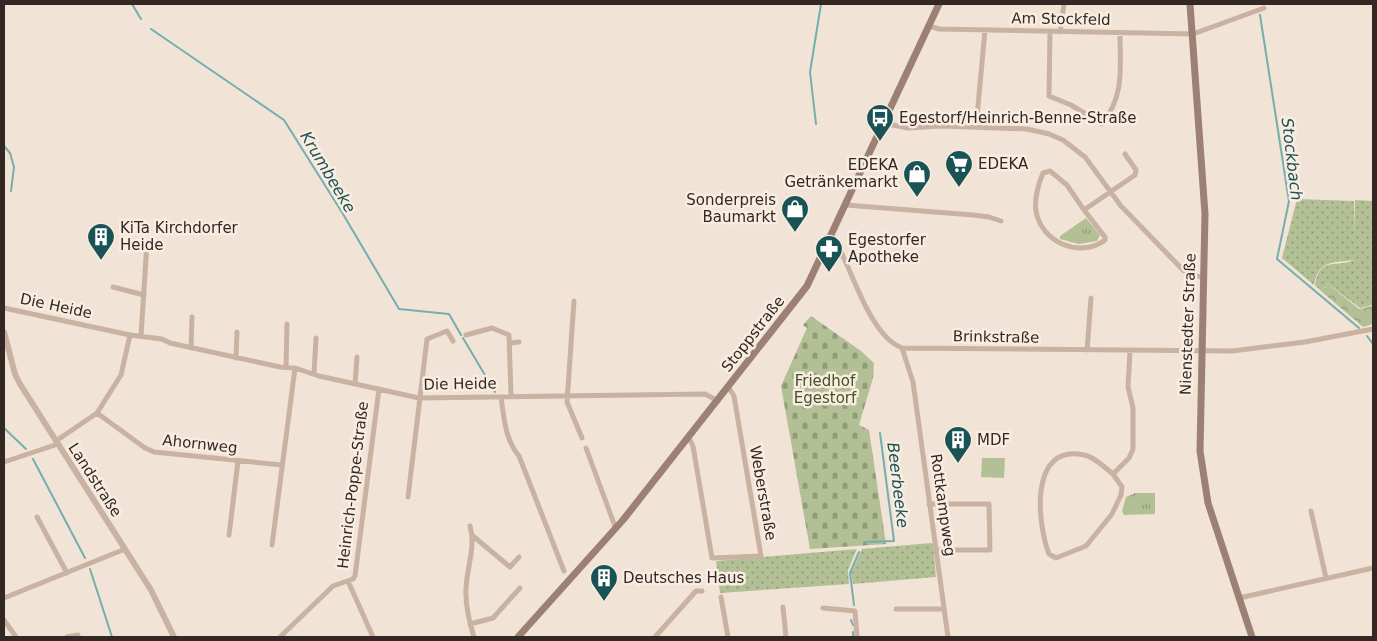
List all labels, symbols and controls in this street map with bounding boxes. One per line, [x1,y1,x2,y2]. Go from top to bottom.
street label: Am Stockfeld [1011,9,1111,29]
bus stop icon: Egestorf/Heinrich-Benne-Straße [865,103,895,142]
place label: Egestorf/Heinrich-Benne-Straße [899,109,1136,127]
water label: Stockbach [1278,117,1306,201]
water label: Krumbeeke [296,128,360,216]
supermarket icon: EDEKA [944,149,974,188]
place label: EDEKA [978,155,1029,173]
place label: EDEKA Getränkemarkt [784,156,899,191]
shop icon: EDEKA Getränkemarkt [902,159,932,198]
place label: Sonderpreis Baumarkt [686,191,776,226]
shop icon: Sonderpreis Baumarkt [780,194,810,233]
place label: KiTa Kirchdorfer Heide [120,219,239,254]
building icon: KiTa Kirchdorfer Heide [86,222,116,261]
place label: Egestorfer Apotheke [848,231,927,266]
pharmacy icon: Egestorfer Apotheke [814,234,844,273]
street label: Nienstedter Straße [1177,253,1199,395]
street label: Die Heide [18,290,94,322]
street label: Stoppstraße [718,292,788,376]
street label: Brinkstraße [953,327,1039,347]
park label: Friedhof Egestorf [794,372,857,407]
street label: Die Heide [423,374,497,394]
street label: Heinrich-Poppe-Straße [334,400,372,570]
building icon: MDF [943,425,973,464]
street label: Ahornweg [162,431,238,457]
place label: MDF [977,431,1010,449]
street label: Landstraße [64,440,126,520]
water label: Beerbeeke [883,441,913,529]
street label: Weberstraße [746,444,780,542]
street label: Rottkampweg [927,453,959,557]
building icon: Deutsches Haus [589,563,619,602]
place label: Deutsches Haus [623,569,745,587]

